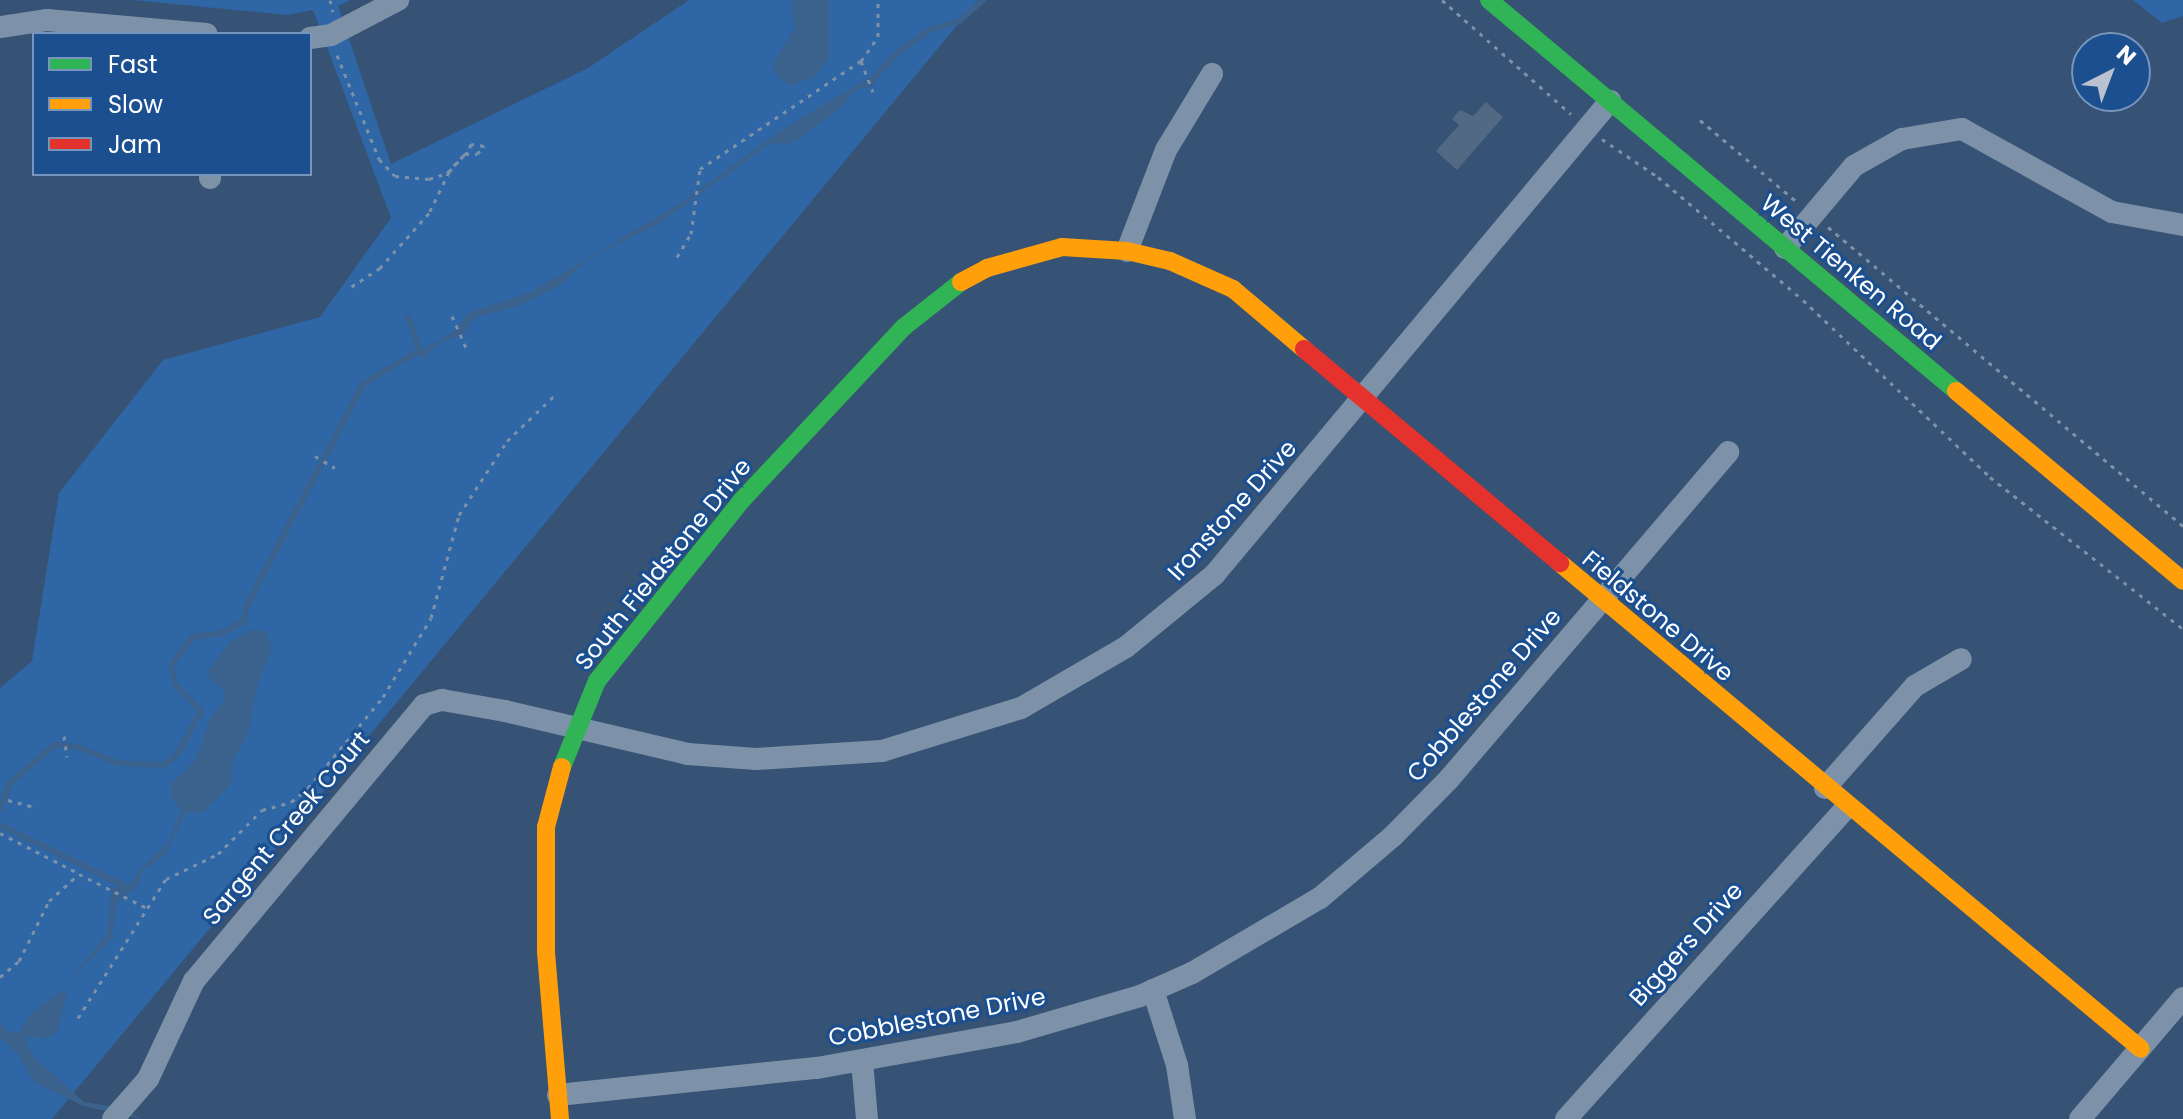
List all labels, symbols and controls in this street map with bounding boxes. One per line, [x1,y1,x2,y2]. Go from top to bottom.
legend [32,32,312,176]
north arrow [2071,32,2151,112]
text: N [2110,38,2143,72]
text: Fast [108,48,158,81]
text: Slow [108,88,163,121]
text: Jam [108,128,162,161]
street label: West Tienken Road [1755,188,1947,356]
street label: Ironstone Drive [1161,434,1303,586]
street label: South Fieldstone Drive [569,452,757,676]
street label: Fieldstone Drive [1577,544,1739,688]
street label: Cobblestone Drive [1401,602,1567,788]
street label: Sargent Creek Court [197,725,375,931]
street label: Biggers Drive [1623,876,1749,1012]
street label: Cobblestone Drive [826,982,1048,1052]

